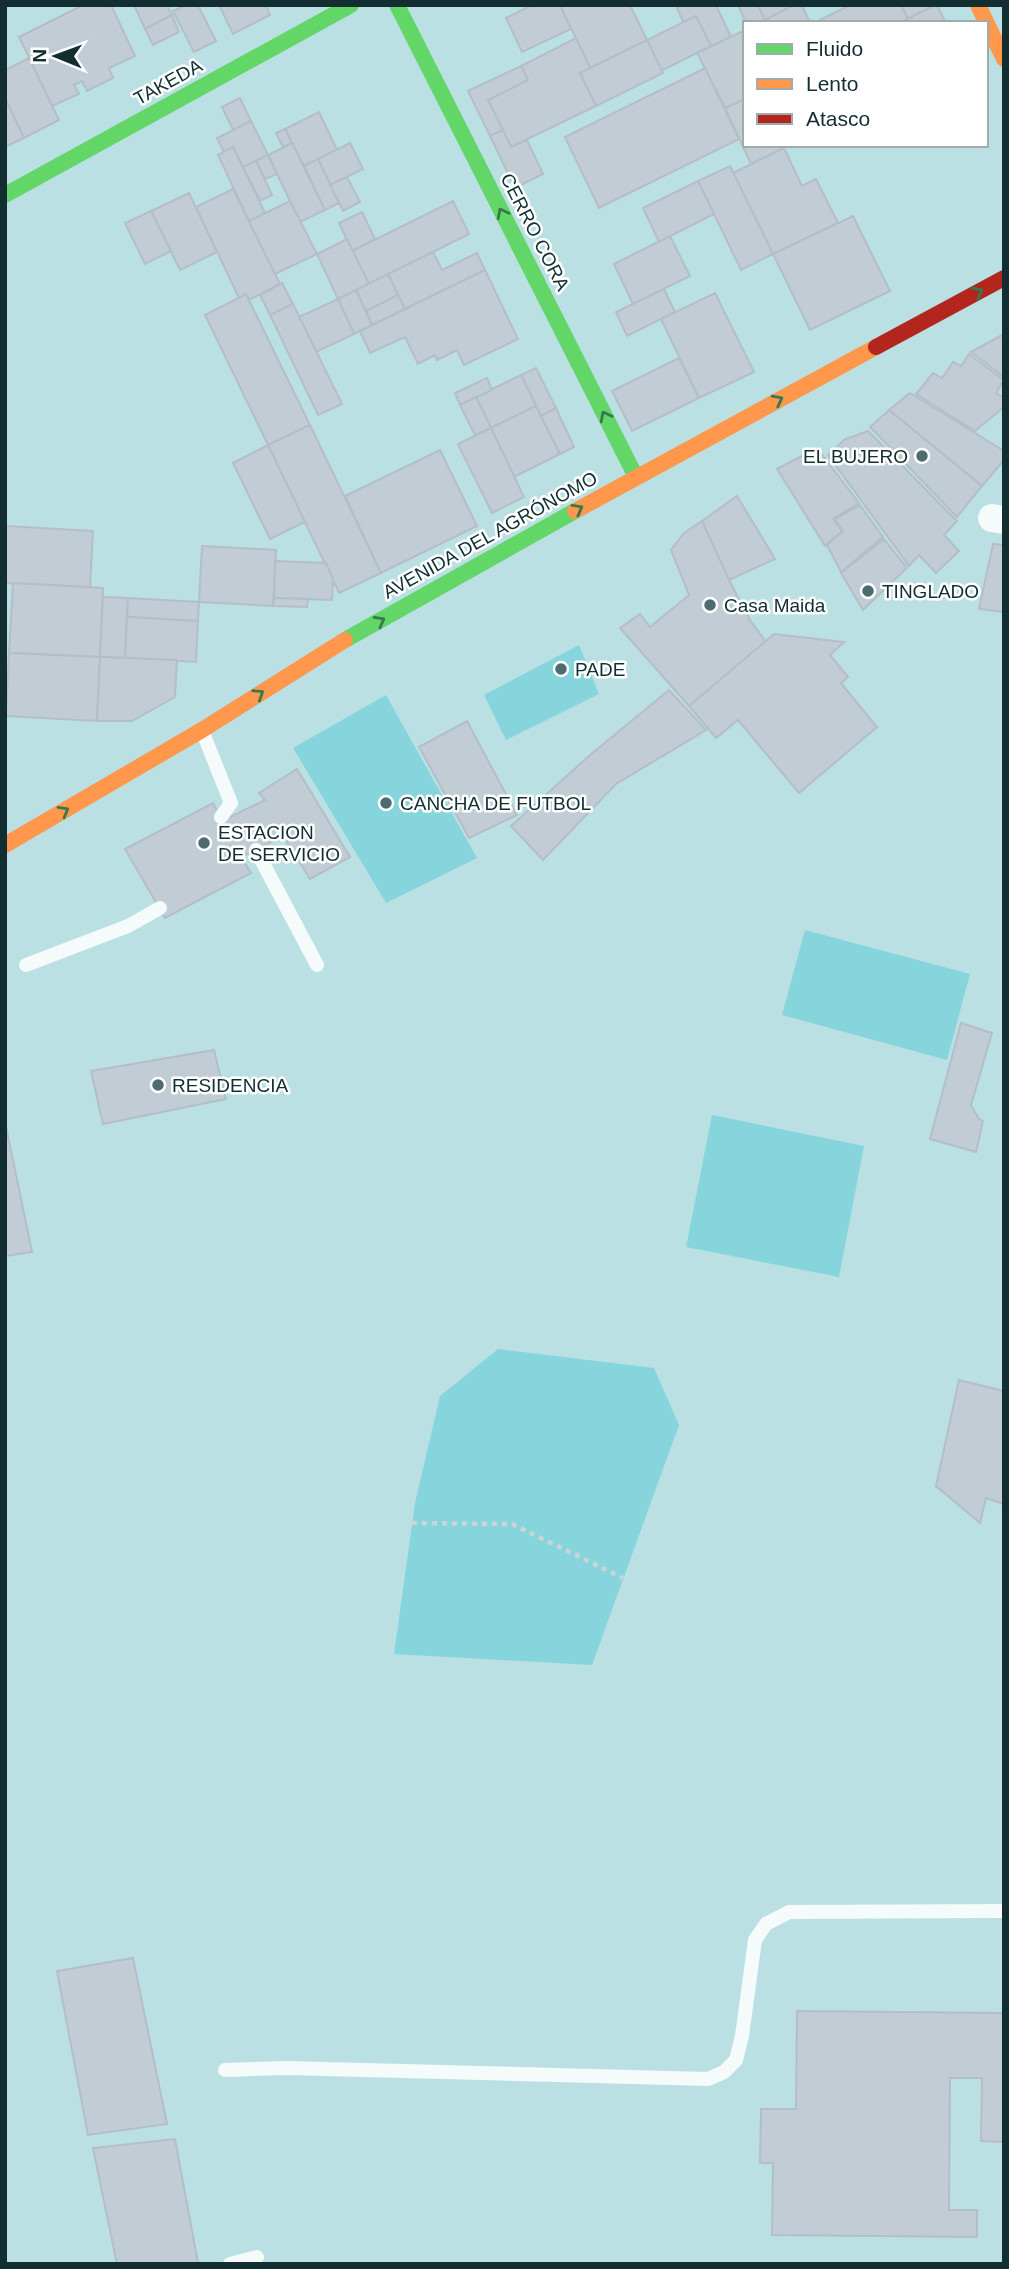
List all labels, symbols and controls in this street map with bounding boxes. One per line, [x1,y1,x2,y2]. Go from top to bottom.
north arrow [21,21,91,91]
legend [743,21,988,147]
text: Fluido [806,37,863,60]
text: N [29,49,50,63]
street label: TAKEDA [130,55,206,109]
text: Lento [806,72,859,95]
text: Atasco [806,107,870,130]
street label: CERRO CORA [496,170,574,294]
one-way arrow [496,208,510,220]
one-way arrow [971,287,983,300]
one-way arrow [771,395,783,408]
one-way arrow [599,411,613,423]
place label: EL BUJERO [803,446,908,467]
marker: EL BUJERO [914,448,930,464]
street label: AVENIDA DEL AGRÓNOMO [379,467,601,603]
one-way arrow [571,504,584,517]
place label: TINGLADO [882,581,979,602]
marker: TINGLADO [860,583,876,599]
place label: Casa Maida [724,595,826,616]
marker: Casa Maida [702,597,718,613]
one-way arrow [373,616,385,629]
place label: PADE [575,659,625,680]
marker: PADE [553,661,569,677]
one-way arrow [251,689,264,702]
place label: CANCHA DE FUTBOL [400,793,591,814]
marker: CANCHA DE FUTBOL [378,795,394,811]
one-way arrow [57,806,70,819]
place label: ESTACION DE SERVICIO [218,822,340,865]
marker: ESTACION DE SERVICIO [196,835,212,851]
place label: RESIDENCIA [172,1075,288,1096]
marker: RESIDENCIA [150,1077,166,1093]

